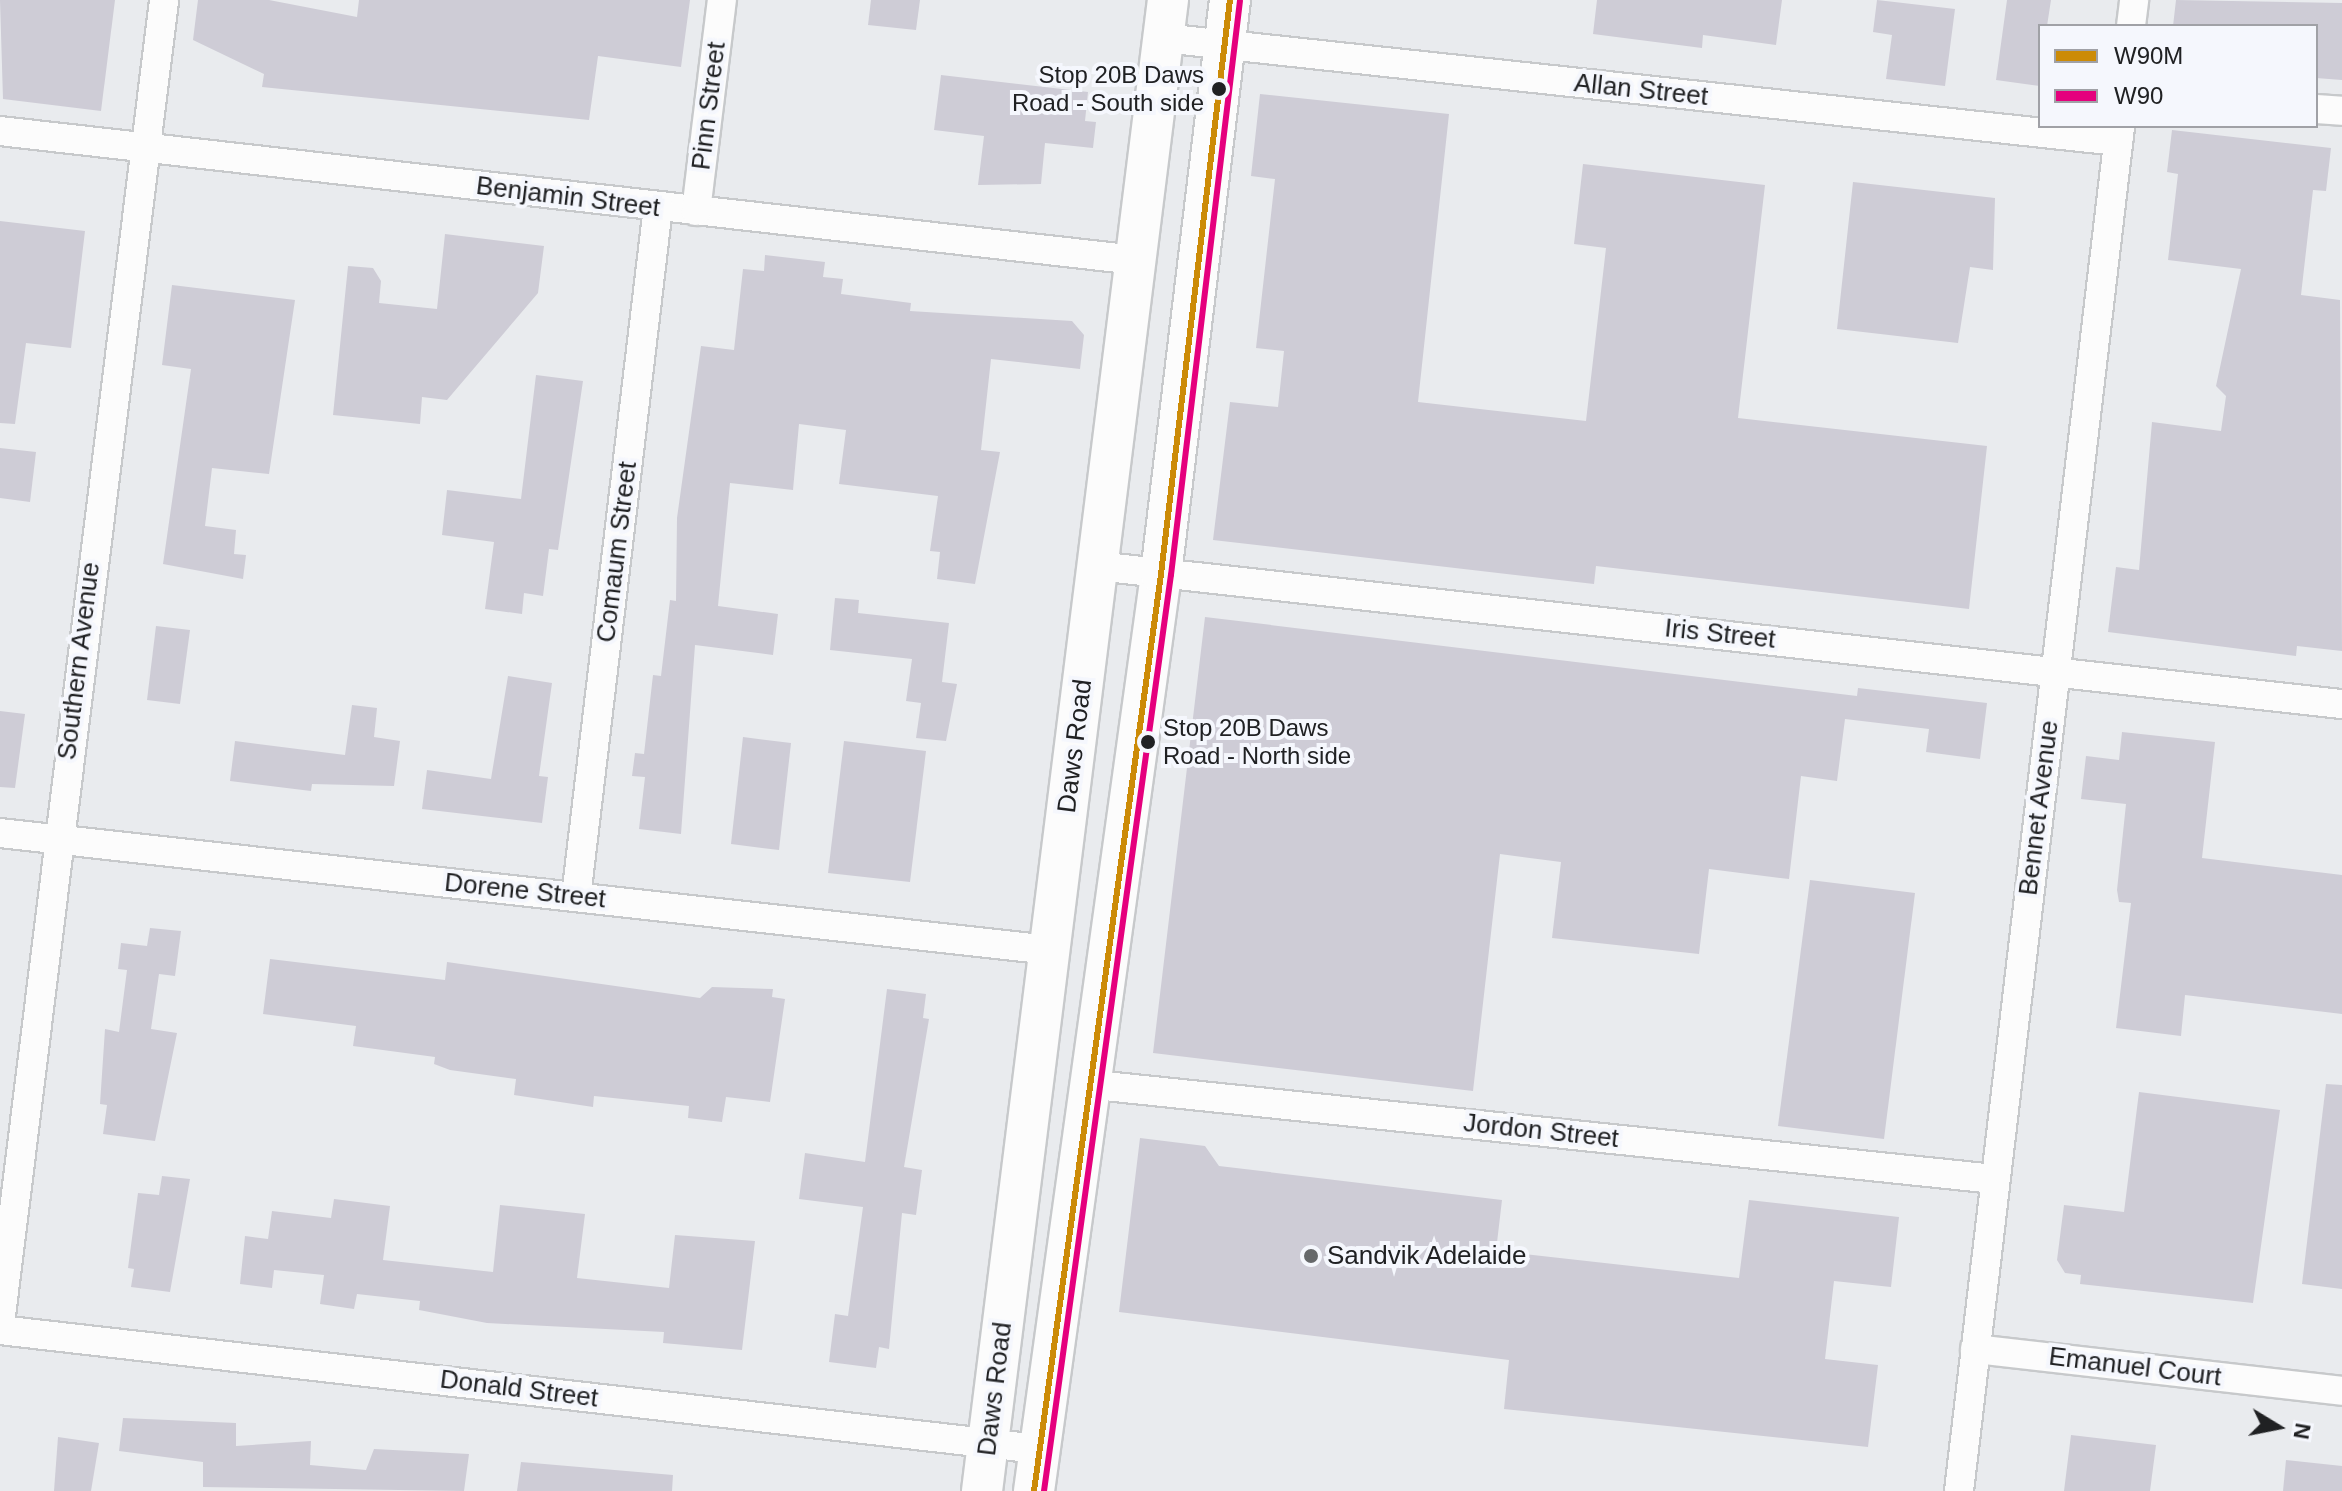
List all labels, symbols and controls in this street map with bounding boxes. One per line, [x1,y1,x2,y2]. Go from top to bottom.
legend [2038,24,2318,128]
street label: Pinn Street [686,40,732,172]
text: W90M [2114,42,2183,69]
place label: Stop 20B Daws Road - South side [1012,61,1204,117]
street label: Allan Street [1573,67,1709,113]
marker: Stop 20B Daws Road - South side [1211,81,1227,97]
text: W90 [2114,82,2163,109]
street label: Benjamin Street [474,170,662,224]
street label: Comaum Street [590,460,644,644]
street label: Southern Avenue [51,560,107,762]
street label: Iris Street [1663,613,1777,655]
street label: Daws Road [1051,677,1099,815]
place label: Stop 20B Daws Road - North side [1163,714,1351,770]
street label: Bennet Avenue [2013,718,2065,898]
marker: Stop 20B Daws Road - North side [1140,734,1156,750]
street label: Dorene Street [443,867,607,915]
street label: Jordon Street [1462,1107,1620,1155]
place label: Sandvik Adelaide [1327,1240,1528,1272]
marker: Sandvik Adelaide [1302,1247,1320,1265]
street label: Daws Road [971,1320,1019,1458]
street label: Emanuel Court [2047,1341,2223,1393]
street label: Donald Street [438,1364,600,1414]
north arrow [2238,1387,2318,1467]
text: N [2288,1421,2316,1441]

